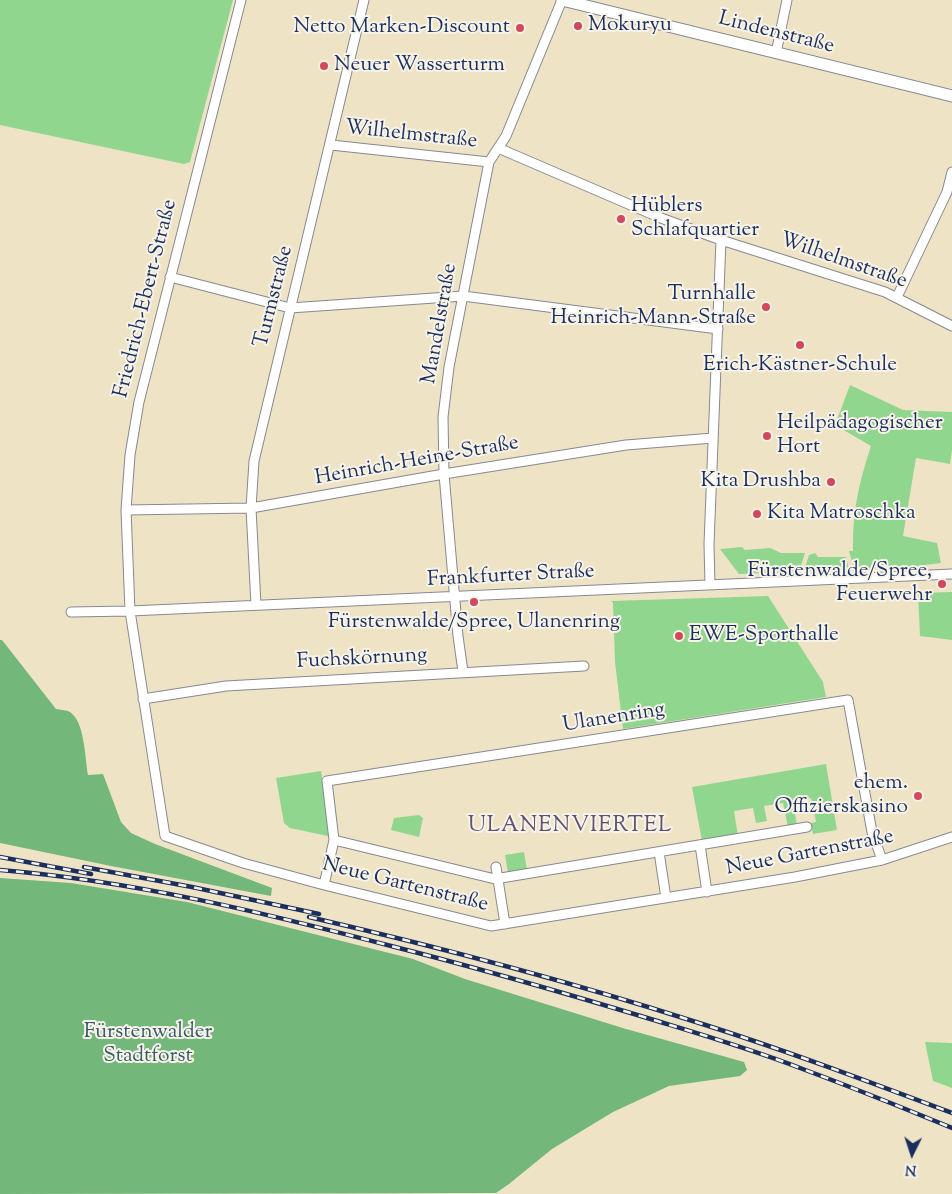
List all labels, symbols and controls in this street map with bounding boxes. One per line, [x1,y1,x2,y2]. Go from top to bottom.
street label: Lindenstraße [715,7,837,61]
place label: Mokuryu [588,13,672,39]
place label: Netto Marken-Discount [294,15,510,41]
marker: Mokuryu [572,20,584,32]
marker: Netto Marken-Discount [514,22,526,34]
place label: Neuer Wasserturm [334,53,505,79]
marker: Neuer Wasserturm [318,60,330,72]
street label: Wilhelmstraße [344,117,478,155]
place label: Hüblers Schlafquartier [631,194,759,244]
street label: Friedrich-Ebert-Straße [110,197,184,401]
marker: Hüblers Schlafquartier [615,213,627,225]
street label: Wilhelmstraße [776,228,910,296]
street label: Turmstraße [250,243,300,351]
street label: Mandelstraße [418,262,464,386]
place label: Turnhalle Heinrich-Mann-Straße [551,282,756,332]
marker: Turnhalle Heinrich-Mann-Straße [760,301,772,313]
marker: Erich-Kästner-Schule [794,339,806,351]
place label: Erich-Kästner-Schule [703,353,897,379]
place label: Heilpädagogischer Hort [777,411,943,461]
marker: Heilpädagogischer Hort [761,430,773,442]
street label: Heinrich-Heine-Straße [313,432,521,492]
place label: Kita Drushba [700,469,821,495]
marker: Kita Drushba [825,476,837,488]
place label: Kita Matroschka [767,501,916,527]
marker: Kita Matroschka [751,508,763,520]
place label: Fürstenwalde/Spree, Feuerwehr [748,559,932,609]
street label: Frankfurter Straße [427,560,595,594]
marker: Fürstenwalde/Spree, Feuerwehr [936,578,948,590]
marker: Fürstenwalde/Spree, Ulanenring [468,596,480,608]
place label: Fürstenwalde/Spree, Ulanenring [328,610,620,636]
place label: EWE-Sporthalle [689,623,839,649]
marker: EWE-Sporthalle [673,630,685,642]
street label: Fuchskörnung [296,644,428,676]
street label: Ulanenring [561,698,667,740]
place label: ehem. Offizierskasino [774,771,908,821]
marker: ehem. Offizierskasino [912,790,924,802]
district label: ULANENVIERTEL [466,814,674,840]
street label: Neue Gartenstraße [724,825,896,883]
street label: Neue Gartenstraße [319,853,491,919]
park label: Fürstenwalder Stadtforst [84,1020,212,1070]
north arrow [887,1129,937,1179]
text: N [905,1159,917,1179]

